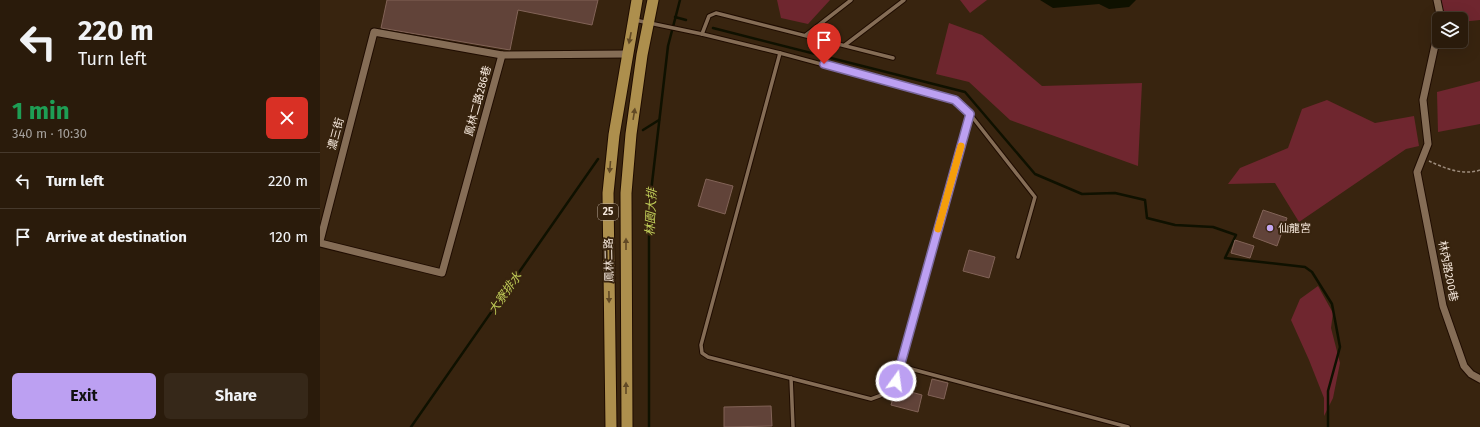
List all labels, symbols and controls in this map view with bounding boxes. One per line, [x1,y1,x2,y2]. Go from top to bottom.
map controls [1432,12,1468,48]
button: layers [1432,12,1468,48]
text: 220 m [78,14,154,47]
icon: left [12,16,64,68]
pin [807,23,841,64]
icon: arrive [813,29,835,51]
one-way arrow [627,32,633,44]
text: Turn left [78,48,147,70]
street label: 鳳林二路286巷 [462,64,494,138]
text: 1 min [12,97,70,125]
button: close [266,97,308,139]
one-way arrow [631,108,637,121]
street label: 濃三街 [325,116,347,152]
text: 340 m · 10:30 [12,126,87,141]
one-way arrow [607,161,614,173]
icon: left [12,170,34,192]
text: Turn left [46,172,104,190]
text: 220 m [268,172,308,190]
water label: 林園大排 [643,186,659,236]
road number: 25 [598,204,618,220]
place label: 仙龍宮 [1278,222,1311,235]
marker: 仙龍宮 [1265,223,1275,233]
icon: arrive [12,226,34,248]
text: Arrive at destination [46,228,187,246]
text: 120 m [269,228,308,246]
one-way arrow [623,237,629,250]
street label: 鳳林二路 [602,238,616,282]
street label: 林內路200巷 [1436,239,1460,303]
water label: 大寮排水 [485,269,525,317]
one-way arrow [606,291,612,304]
position arrow [875,360,917,402]
button: Exit [12,373,156,419]
button: Share [164,373,308,419]
one-way arrow [623,381,629,394]

